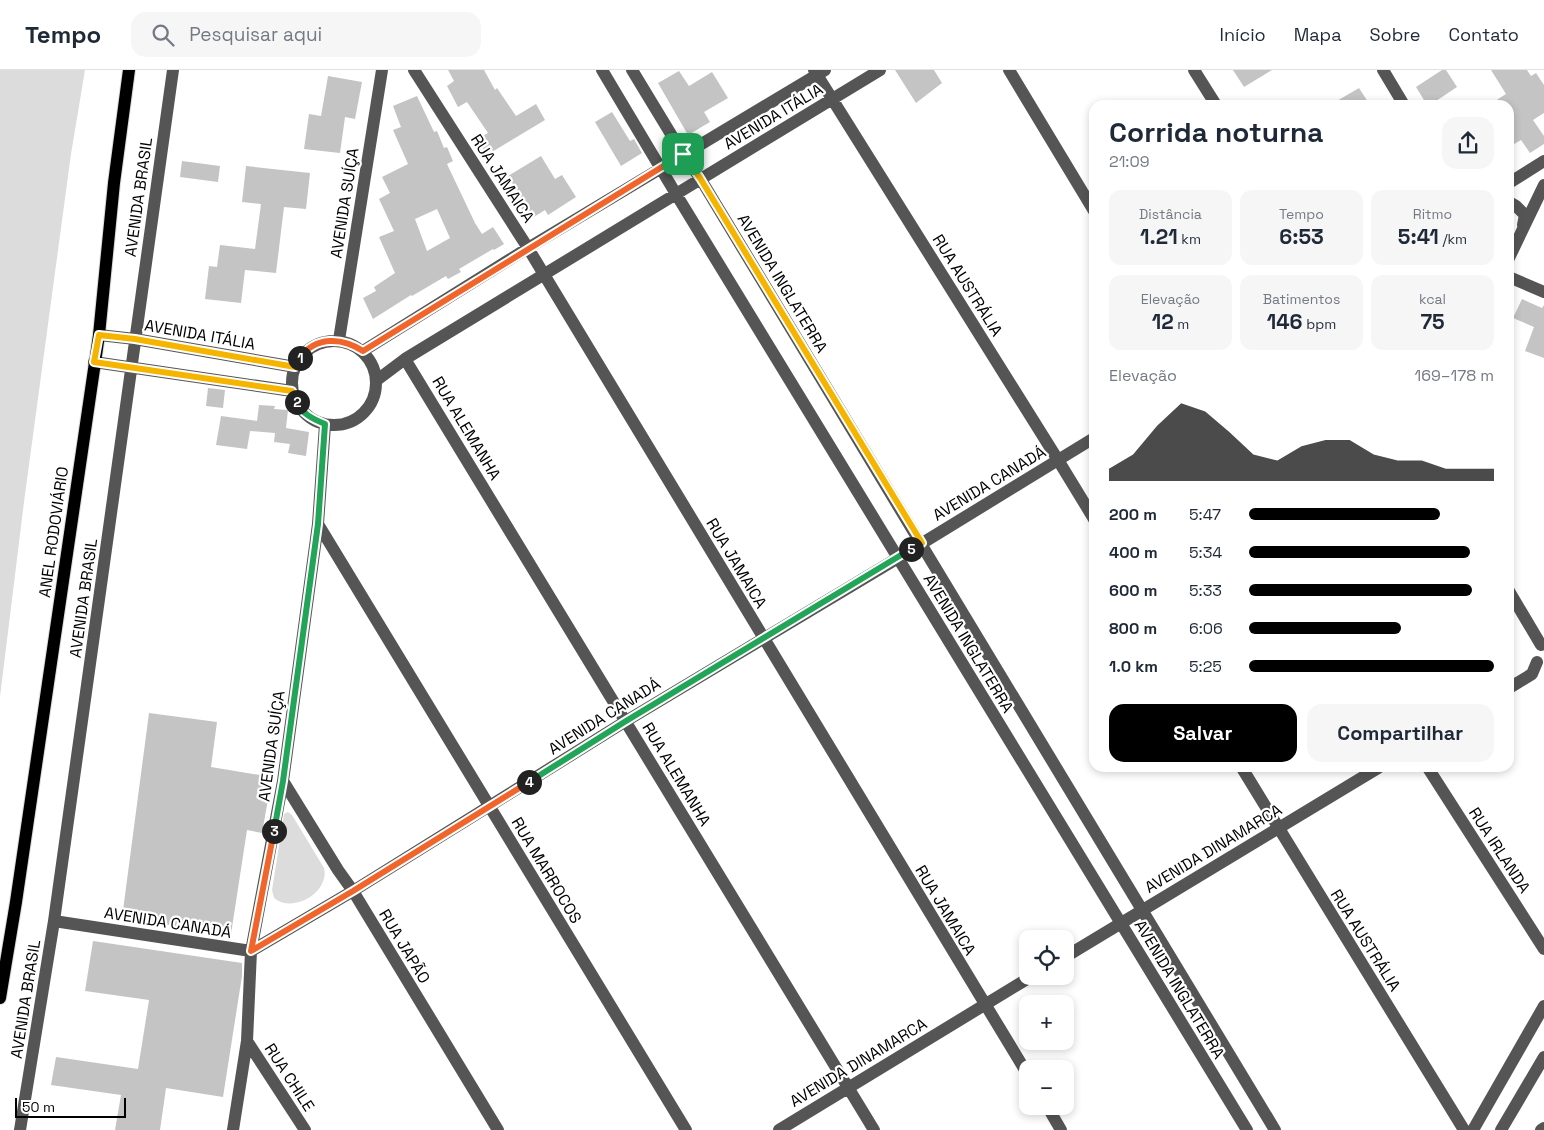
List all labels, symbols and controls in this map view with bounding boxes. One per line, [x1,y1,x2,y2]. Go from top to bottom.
search box [131,12,481,57]
text: Tempo [25,19,101,50]
icon: search [149,21,177,49]
text: Pesquisar aqui [189,22,322,47]
text: Início [1220,23,1266,46]
text: Mapa [1294,23,1342,46]
text: Sobre [1370,23,1420,46]
text: Contato [1448,23,1519,46]
street label: AVENIDA ITÁLIA [720,79,827,154]
text: Corrida noturna [1109,114,1323,150]
button: share [1442,117,1494,169]
street label: RUA JAMAICA [466,130,539,227]
pin [662,133,704,175]
street label: AVENIDA BRASIL [120,136,157,258]
icon: arrive [669,140,697,168]
street label: AVENIDA SUÍÇA [325,146,364,260]
text: 21:09 [1109,151,1149,172]
text: Distância [1139,205,1202,223]
text: Tempo [1279,205,1324,223]
text: Ritmo [1413,205,1452,223]
street label: AVENIDA INGLATERRA [733,210,832,357]
text: 1.21 [1140,223,1178,250]
text: 6:53 [1279,223,1324,250]
text: 5:41 [1398,223,1439,250]
street label: RUA AUSTRÁLIA [928,230,1007,340]
text: km [1178,230,1201,248]
text: /km [1439,230,1467,248]
text: Elevação [1141,290,1200,308]
text: Batimentos [1263,290,1340,308]
text: kcal [1419,290,1446,308]
text: 12 [1152,308,1174,335]
text: 146 [1267,308,1303,335]
text: 75 [1420,308,1445,335]
street label: AVENIDA ITÁLIA [143,314,257,355]
text: m [1174,315,1189,333]
text: bpm [1303,315,1336,333]
pin: 1 [288,346,312,370]
text: 1 [297,349,304,367]
text: Elevação [1109,365,1177,386]
text: 169–178 m [1415,365,1494,386]
street label: RUA ALEMANHA [427,373,506,484]
pin: 2 [284,390,310,414]
text: 2 [293,393,302,411]
street label: AVENIDA CANADÁ [929,441,1050,526]
street label: ANEL RODOVIÁRIO [34,465,73,599]
text: 200 m [1109,504,1157,525]
text: 5:47 [1189,504,1221,525]
street label: RUA JAMAICA [701,514,772,612]
pin: 5 [898,536,924,562]
street label: AVENIDA BRASIL [65,537,102,659]
text: 5 [907,540,916,558]
text: 400 m [1109,542,1158,563]
text: 5:34 [1189,542,1222,563]
street label: AVENIDA INGLATERRA [919,570,1018,717]
text: 600 m [1109,580,1157,601]
text: 5:33 [1189,580,1222,601]
text: 800 m [1109,618,1157,639]
text: 6:06 [1189,618,1223,639]
text: 1.0 km [1109,656,1158,677]
text: 5:25 [1189,656,1222,677]
street label: AVENIDA CANADÁ [544,673,664,759]
street label: AVENIDA SUÍÇA [253,689,290,803]
button: Salvar [1109,704,1297,762]
button: Compartilhar [1307,704,1494,762]
street label: RUA ALEMANHA [637,719,716,830]
pin: 4 [516,770,542,794]
text: 4 [525,773,534,791]
street label: AVENIDA DINAMARCA [1141,799,1286,898]
street label: RUA IRLANDA [1464,803,1535,897]
street label: RUA MARROCOS [507,813,587,927]
pin: 3 [262,818,286,844]
text: 3 [270,822,279,840]
street label: RUA JAMAICA [910,861,981,959]
street label: RUA AUSTRÁLIA [1326,885,1405,995]
street label: AVENIDA CANADÁ [103,902,233,943]
street label: RUA JAPÃO [374,905,435,987]
street label: AVENIDA INGLATERRA [1130,916,1229,1063]
map controls [1019,930,1074,1115]
button: locate [1019,930,1074,985]
street label: AVENIDA BRASIL [6,938,45,1060]
button: + [1019,995,1074,1050]
street label: AVENIDA DINAMARCA [786,1013,931,1112]
street label: RUA CHILE [260,1039,319,1115]
button: − [1019,1060,1074,1115]
scale bar [15,1095,126,1118]
text: 50 m [22,1098,55,1116]

